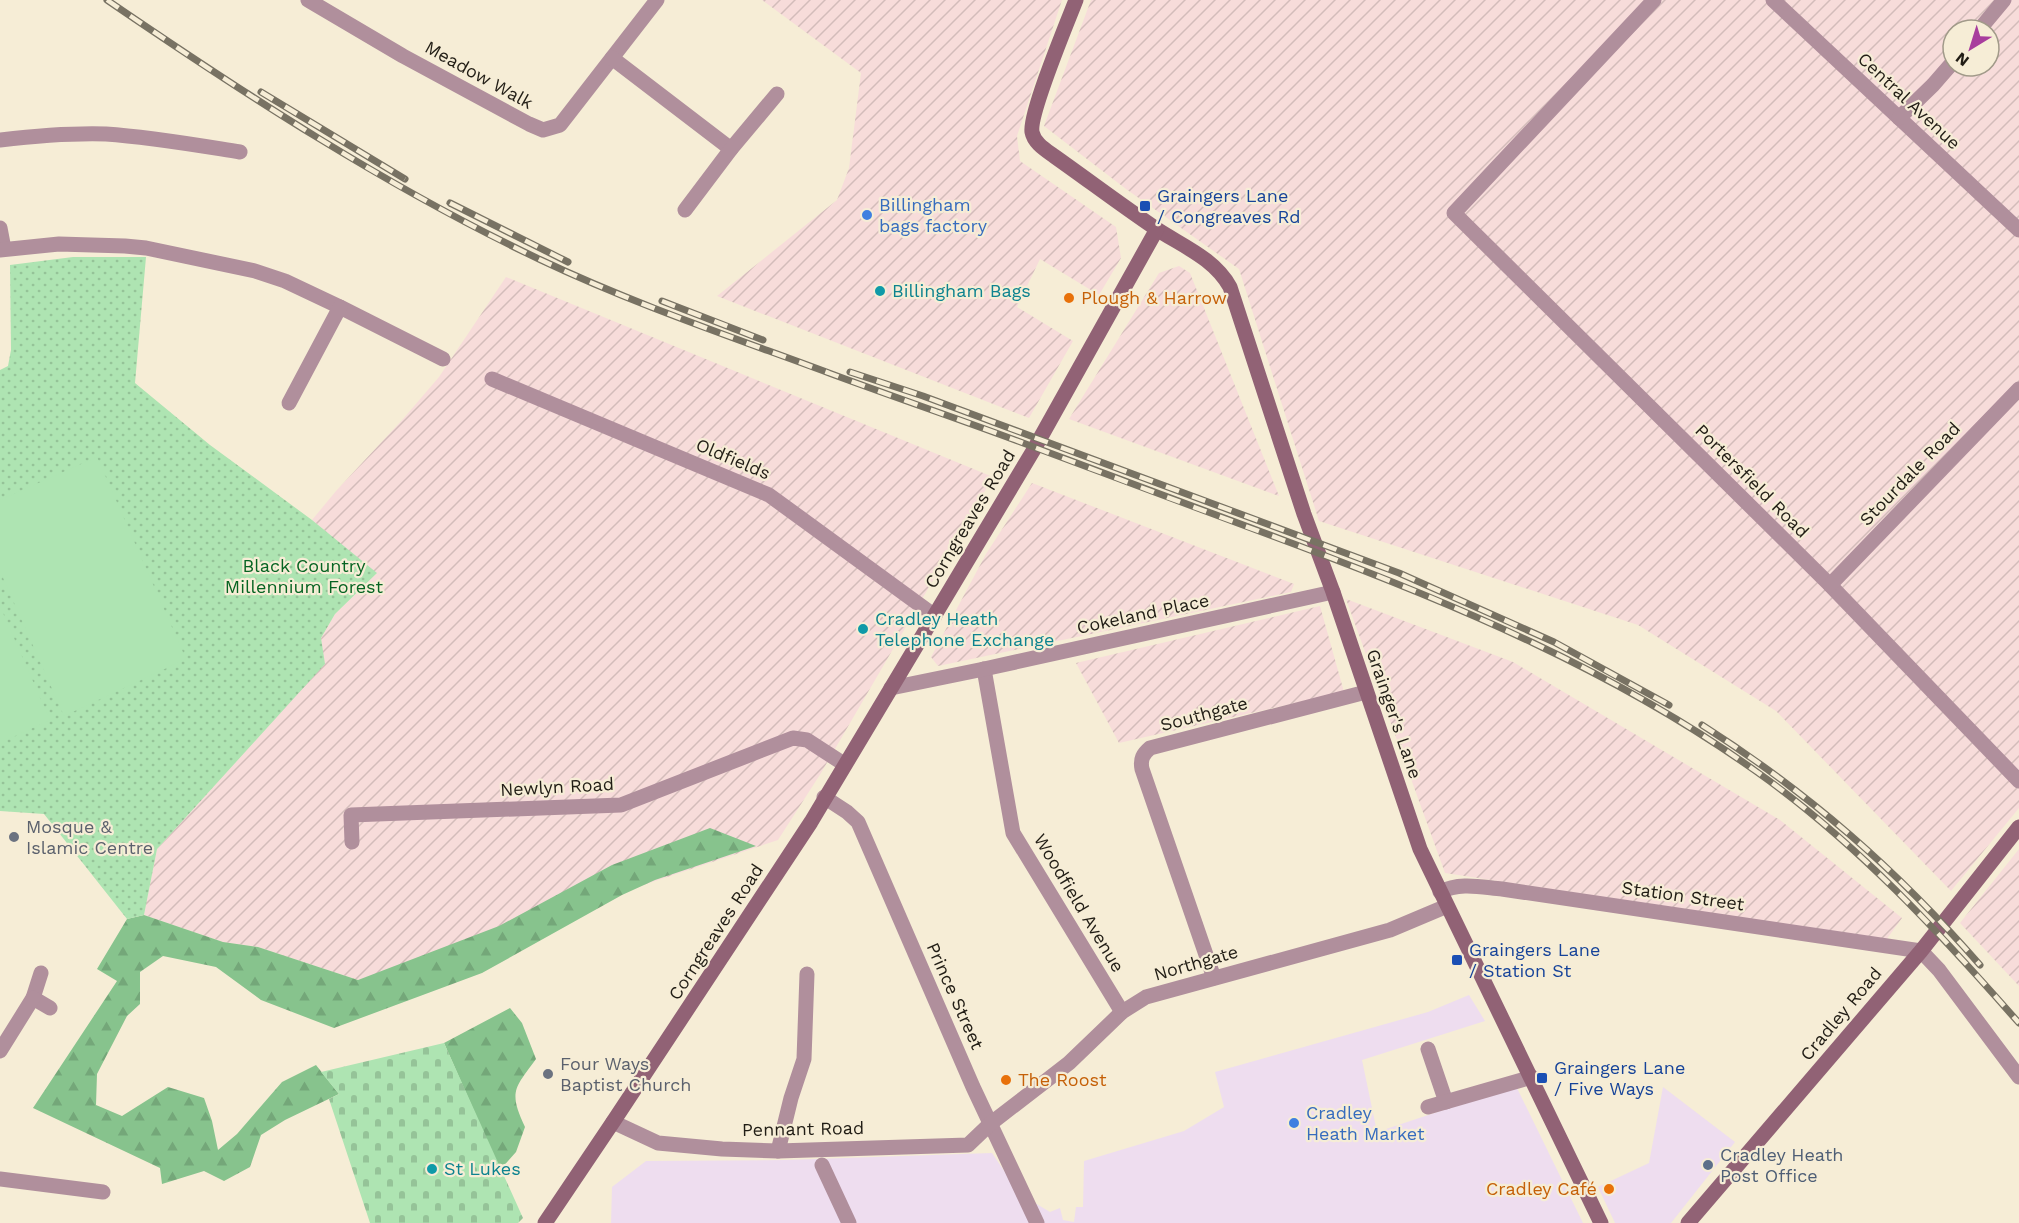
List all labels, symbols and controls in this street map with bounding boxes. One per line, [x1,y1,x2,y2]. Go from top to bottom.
north arrow [1941,18,2001,78]
street label: Meadow Walk [421,36,537,113]
street label: Central Avenue [1854,48,1965,154]
text: N [1952,48,1973,71]
place label: Graingers Lane / Congreaves Rd [1157,185,1301,227]
place label: Billingham bags factory [879,194,988,236]
marker: Graingers Lane / Congreaves Rd [1138,199,1152,213]
marker: Billingham bags factory [860,208,874,222]
place label: Billingham Bags [892,280,1031,301]
marker: Billingham Bags [873,284,887,298]
place label: Plough & Harrow [1081,287,1227,308]
marker: Plough & Harrow [1062,291,1076,305]
street label: Stourdale Road [1855,418,1964,530]
street label: Portersfield Road [1691,420,1813,542]
street label: Oldfields [693,433,774,484]
street label: Corngreaves Road [920,446,1019,592]
park label: Black Country Millennium Forest [225,555,384,597]
street label: Cokeland Place [1075,589,1211,638]
place label: Cradley Heath Telephone Exchange [875,608,1054,650]
marker: Cradley Heath Telephone Exchange [856,622,870,636]
street label: Grainger's Lane [1362,646,1426,781]
street label: Southgate [1158,692,1250,735]
street label: Newlyn Road [500,773,614,800]
place label: Mosque & Islamic Centre [26,816,153,858]
marker: Mosque & Islamic Centre [7,830,21,844]
street label: Woodfield Avenue [1030,830,1129,976]
street label: Corngreaves Road [664,860,767,1004]
street label: Station Street [1620,877,1746,915]
street label: Prince Street [922,939,989,1053]
place label: Graingers Lane / Station St [1469,939,1600,981]
street label: Northgate [1151,940,1240,985]
marker: Graingers Lane / Station St [1450,953,1464,967]
street label: Cradley Road [1796,963,1886,1065]
place label: Four Ways Baptist Church [560,1053,691,1095]
place label: Graingers Lane / Five Ways [1554,1057,1685,1099]
marker: Four Ways Baptist Church [541,1067,555,1081]
place label: The Roost [1018,1069,1107,1090]
marker: Graingers Lane / Five Ways [1535,1071,1549,1085]
marker: The Roost [999,1073,1013,1087]
place label: Cradley Heath Market [1306,1102,1425,1144]
marker: Cradley Heath Market [1287,1116,1301,1130]
street label: Pennant Road [742,1117,864,1140]
place label: Cradley Heath Post Office [1720,1144,1843,1186]
place label: St Lukes [444,1158,521,1179]
marker: Cradley Heath Post Office [1701,1158,1715,1172]
marker: St Lukes [425,1162,439,1176]
place label: Cradley Café [1486,1178,1597,1199]
marker: Cradley Café [1602,1182,1616,1196]

